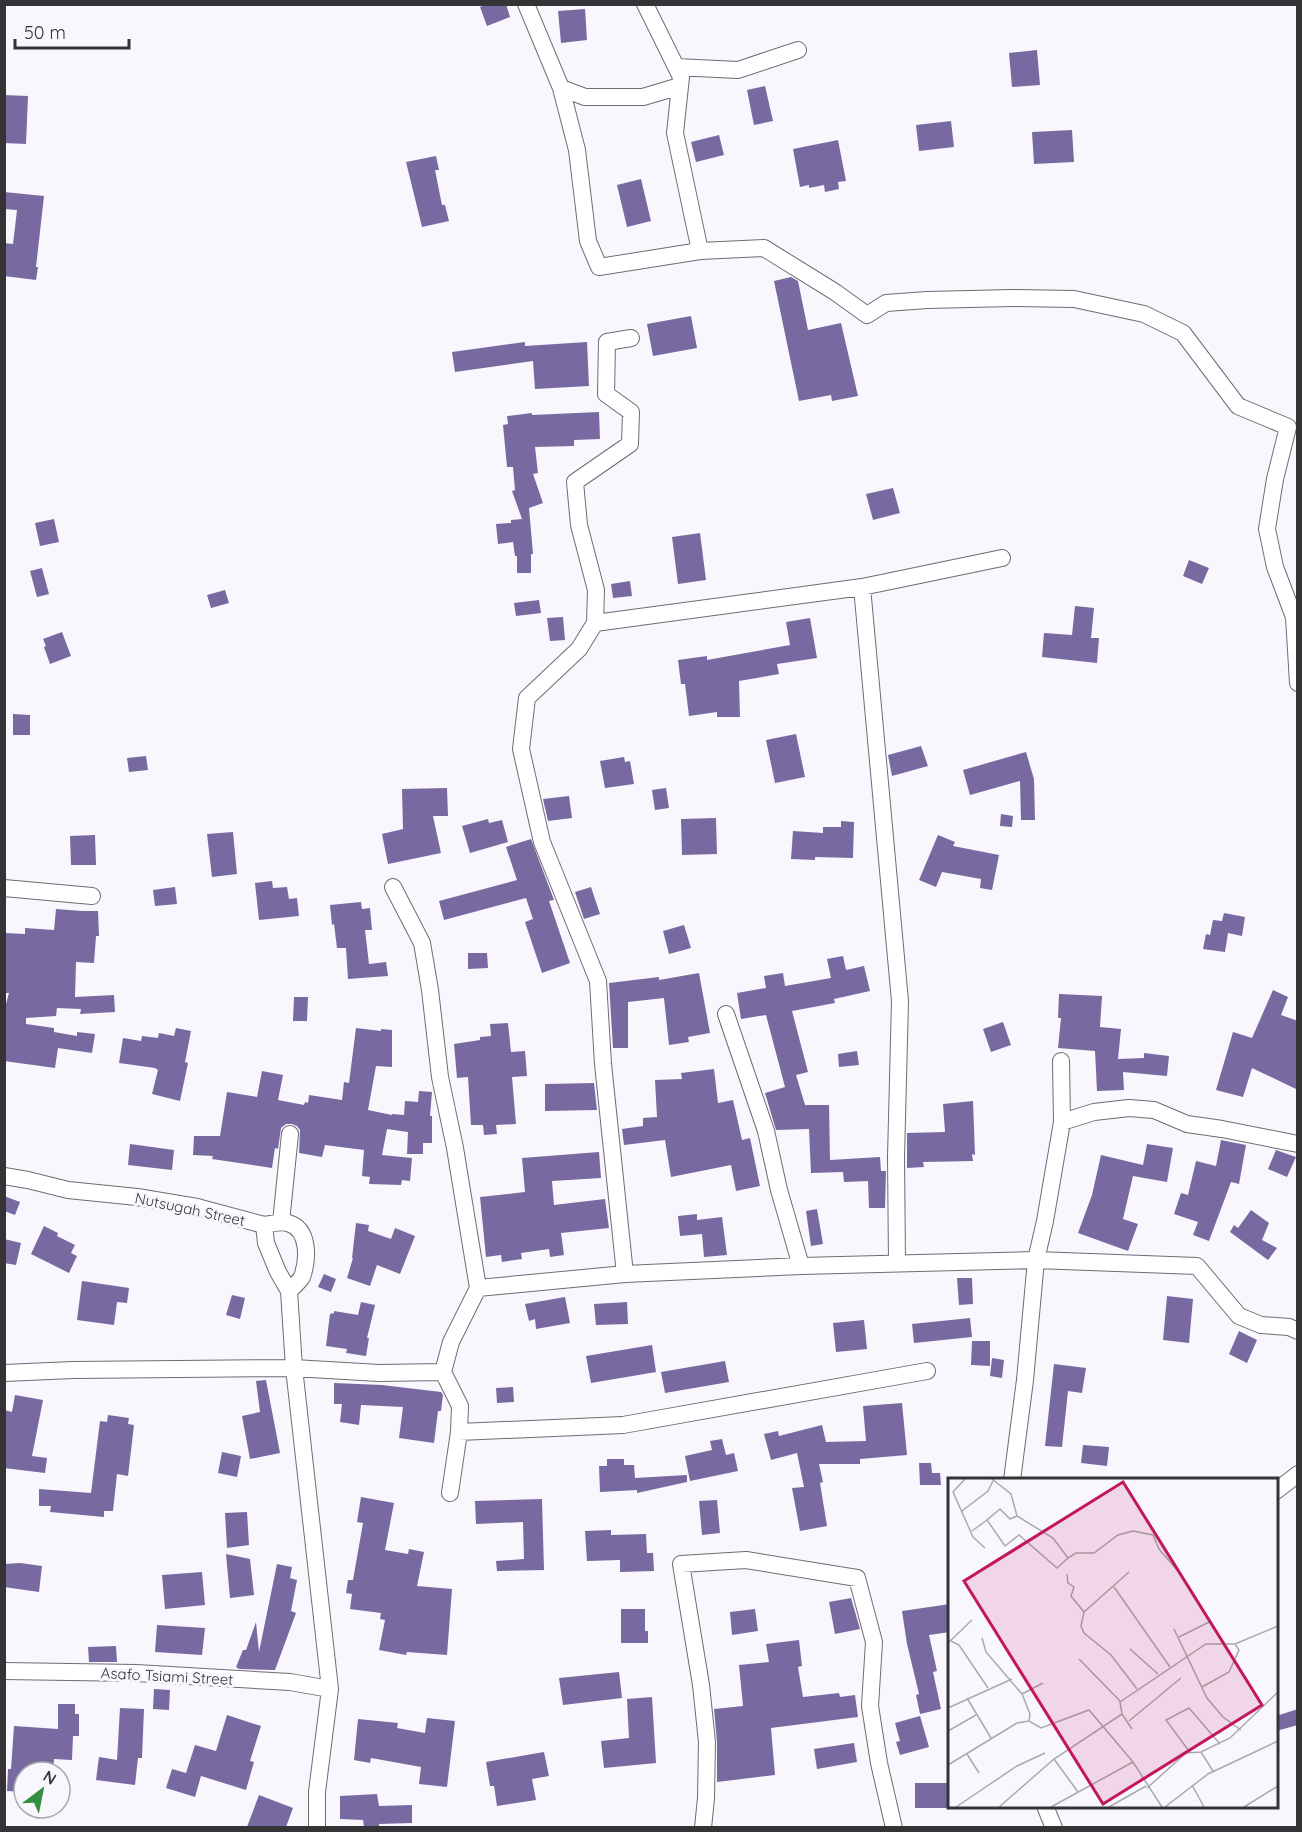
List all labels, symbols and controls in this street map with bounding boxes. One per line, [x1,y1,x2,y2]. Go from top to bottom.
scale bar [15,12,129,50]
text: 50 m [24,21,66,44]
street label: Nutsugah Street [133,1188,247,1230]
inset map [948,1478,1278,1808]
street label: Asafo Tsiami Street [100,1663,234,1689]
north arrow [12,1760,72,1820]
text: N [40,1766,60,1789]

